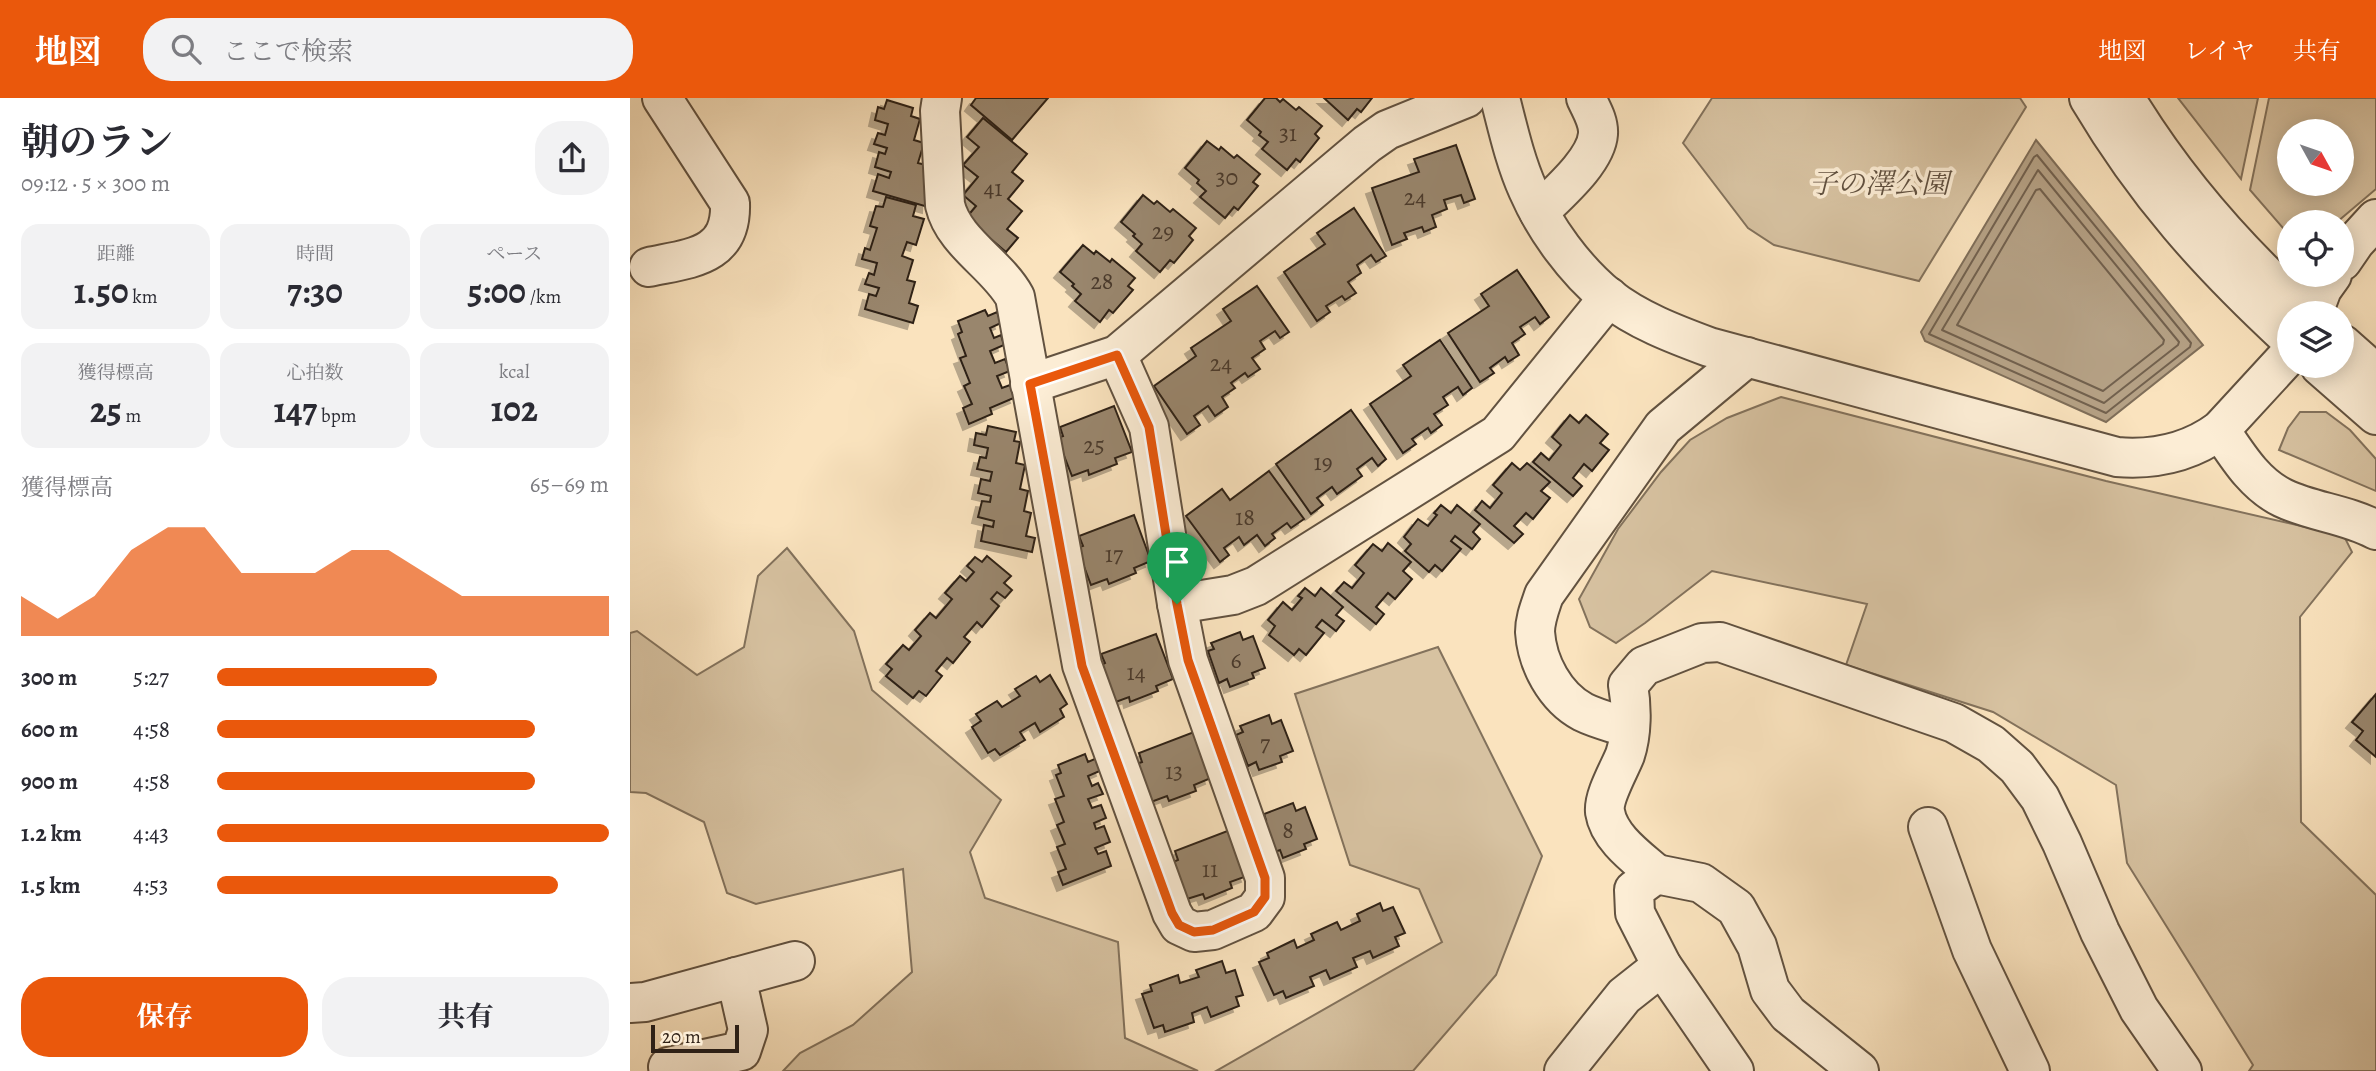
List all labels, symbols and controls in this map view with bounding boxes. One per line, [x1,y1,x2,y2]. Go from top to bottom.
search box [143,18,633,81]
text: 地図 [35,29,101,74]
icon: search [167,30,205,68]
text: ここで検索 [223,34,353,69]
text: 地図 [2098,35,2146,67]
text: レイヤ [2184,35,2255,67]
text: 共有 [2293,35,2341,67]
text: 朝のラン [21,116,173,168]
house number: 31 [1279,117,1297,149]
north arrow [2277,119,2354,196]
map controls [2277,119,2354,378]
button: share [535,121,609,195]
house number: 30 [1216,161,1238,193]
park label: 子の澤公園 [1809,165,1953,203]
text: 09:12 · 5 × 300 m [21,168,170,199]
house number: 41 [983,172,1003,204]
house number: 24 [1404,181,1426,213]
button: locate [2277,210,2354,287]
house number: 29 [1152,215,1174,247]
text: 距離 [97,241,135,267]
text: 時間 [296,241,334,267]
text: ペース [486,241,542,267]
house number: 28 [1090,265,1114,297]
text: 1.50 [74,267,129,315]
text: 7:30 [287,267,343,315]
text: 5:00 [467,267,526,315]
text: km [129,284,158,310]
text: /km [526,284,561,310]
button: layers [2277,301,2354,378]
house number: 24 [1210,347,1232,379]
text: kcal [499,359,530,385]
text: 獲得標高 [78,360,154,386]
text: 心拍数 [286,360,344,386]
text: 102 [491,385,538,433]
text: 25 [90,386,122,434]
text: 147 [273,386,317,434]
text: m [122,403,141,429]
text: bpm [317,403,357,429]
house number: 25 [1083,429,1105,461]
house number: 19 [1313,446,1333,478]
text: 65–69 m [530,469,609,500]
text: 獲得標高 [21,472,113,503]
house number: 18 [1235,501,1255,533]
pin [1147,532,1207,604]
house number: 17 [1105,538,1124,570]
icon: arrive [1158,543,1196,581]
house number: 6 [1230,644,1242,676]
house number: 14 [1126,656,1146,688]
text: 300 m [21,662,77,693]
text: 5:27 [133,662,169,693]
text: 600 m [21,714,78,745]
text: 4:58 [133,714,170,745]
house number: 7 [1260,727,1271,759]
house number: 13 [1165,755,1183,787]
text: 900 m [21,766,78,797]
text: 4:58 [133,766,170,797]
house number: 8 [1282,814,1294,846]
text: 1.2 km [21,818,82,849]
text: 4:43 [133,818,169,849]
house number: 11 [1202,853,1218,885]
text: 1.5 km [21,870,81,901]
text: 4:53 [133,870,168,901]
button: 保存 [21,977,308,1057]
button: 共有 [322,977,609,1057]
scale bar [651,1022,738,1054]
text: 20 m [662,1024,701,1050]

